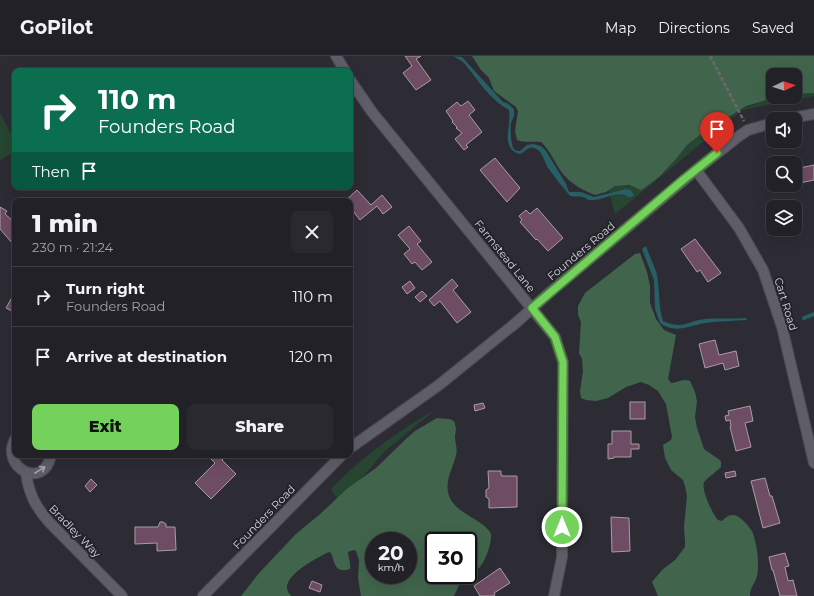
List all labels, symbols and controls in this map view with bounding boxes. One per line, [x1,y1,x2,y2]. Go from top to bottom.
text: GoPilot [20,16,93,39]
text: Map [605,19,636,37]
text: Directions [658,19,730,37]
text: Saved [752,19,794,37]
north arrow [766,68,802,104]
map controls [766,68,802,236]
text: 110 m [98,82,176,116]
icon: right [32,84,84,136]
pin [700,112,734,153]
button: sound [766,112,802,148]
text: Founders Road [98,116,235,138]
icon: arrive [706,118,728,140]
button: search [766,156,802,192]
icon: arrive [78,160,100,182]
text: Then [32,162,70,181]
button: layers [766,200,802,236]
text: 1 min [32,209,98,238]
button: close [291,211,333,253]
street label: Farmstead Lane [471,217,539,295]
street label: Founders Road [544,219,618,283]
text: 230 m · 21:24 [32,239,113,255]
street label: Cart Road [771,276,801,332]
text: Turn right [66,279,145,298]
icon: right [32,286,54,308]
text: 110 m [292,287,333,306]
text: Founders Road [66,298,165,314]
icon: arrive [32,346,54,368]
text: Arrive at destination [66,347,227,366]
text: 120 m [289,347,333,366]
button: Exit [32,404,179,450]
button: Share [187,404,333,450]
one-way arrow [34,465,46,473]
street label: Founders Road [230,482,298,552]
street label: Bradley Way [46,502,104,561]
position arrow [541,506,583,548]
speed limit sign: 30 [425,532,477,584]
text: 20 [378,541,404,565]
text: km/h [378,561,404,574]

